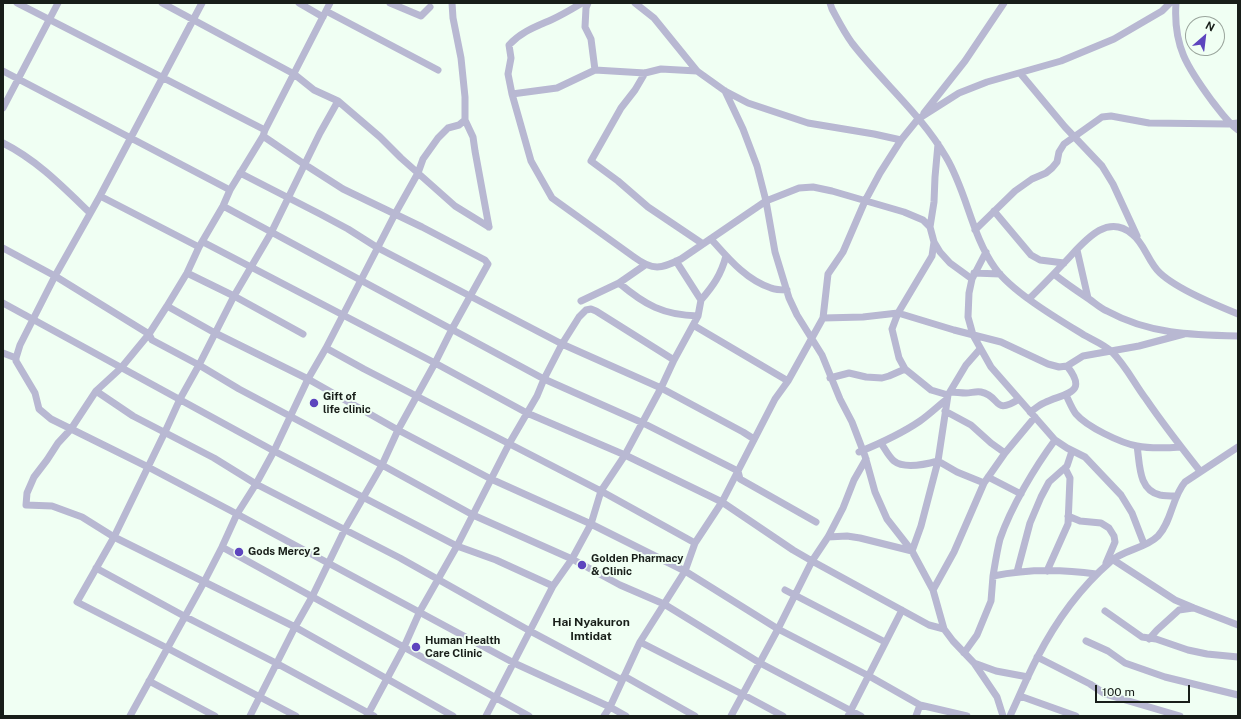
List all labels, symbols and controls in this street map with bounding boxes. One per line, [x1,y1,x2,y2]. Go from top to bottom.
north arrow [1185,16,1225,56]
text: N [1204,19,1217,34]
place label: Gift of life clinic [323,390,371,416]
marker: Gift of life clinic [308,397,320,409]
place label: Gods Mercy 2 [248,545,320,559]
marker: Gods Mercy 2 [233,546,245,558]
place label: Golden Pharmacy & Clinic [591,552,684,578]
marker: Golden Pharmacy & Clinic [576,559,588,571]
district label: Hai Nyakuron Imtidat [552,615,630,643]
place label: Human Health Care Clinic [425,634,500,660]
marker: Human Health Care Clinic [410,641,422,653]
scale bar [1097,677,1192,703]
text: 100 m [1102,685,1135,699]

